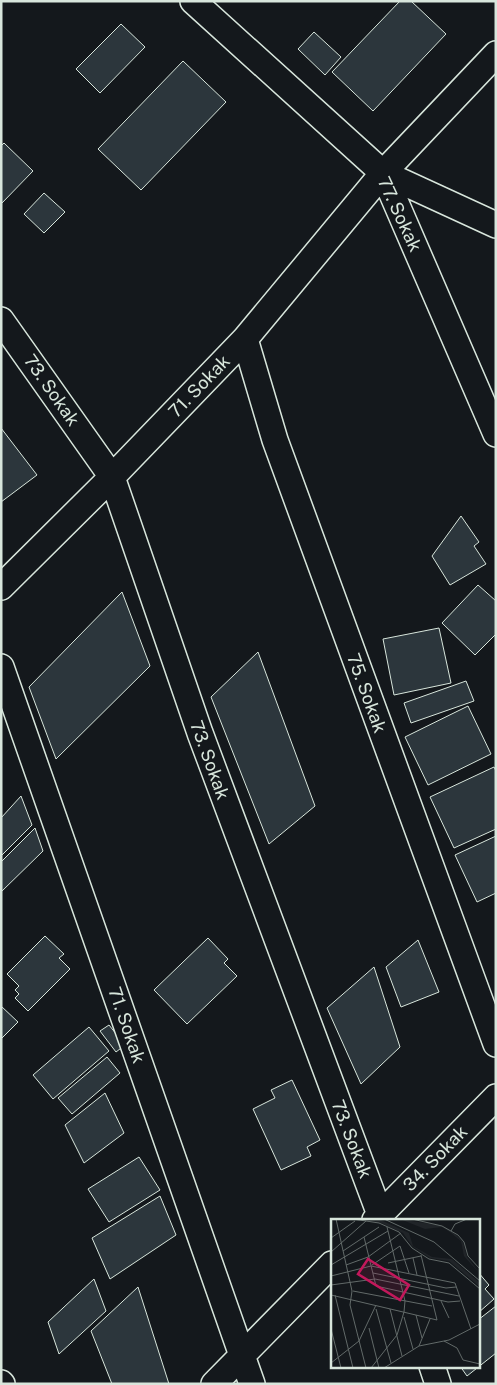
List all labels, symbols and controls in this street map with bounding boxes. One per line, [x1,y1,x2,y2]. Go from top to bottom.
street label: 77. Sokak [374,173,426,255]
street label: 73. Sokak [20,350,84,430]
street label: 71. Sokak [164,350,234,422]
street label: 75. Sokak [343,650,391,736]
street label: 73. Sokak [186,718,234,802]
street label: 71. Sokak [104,984,150,1066]
street label: 73. Sokak [327,1097,377,1181]
street label: 34. Sokak [399,1121,471,1195]
inset map [331,1219,480,1368]

